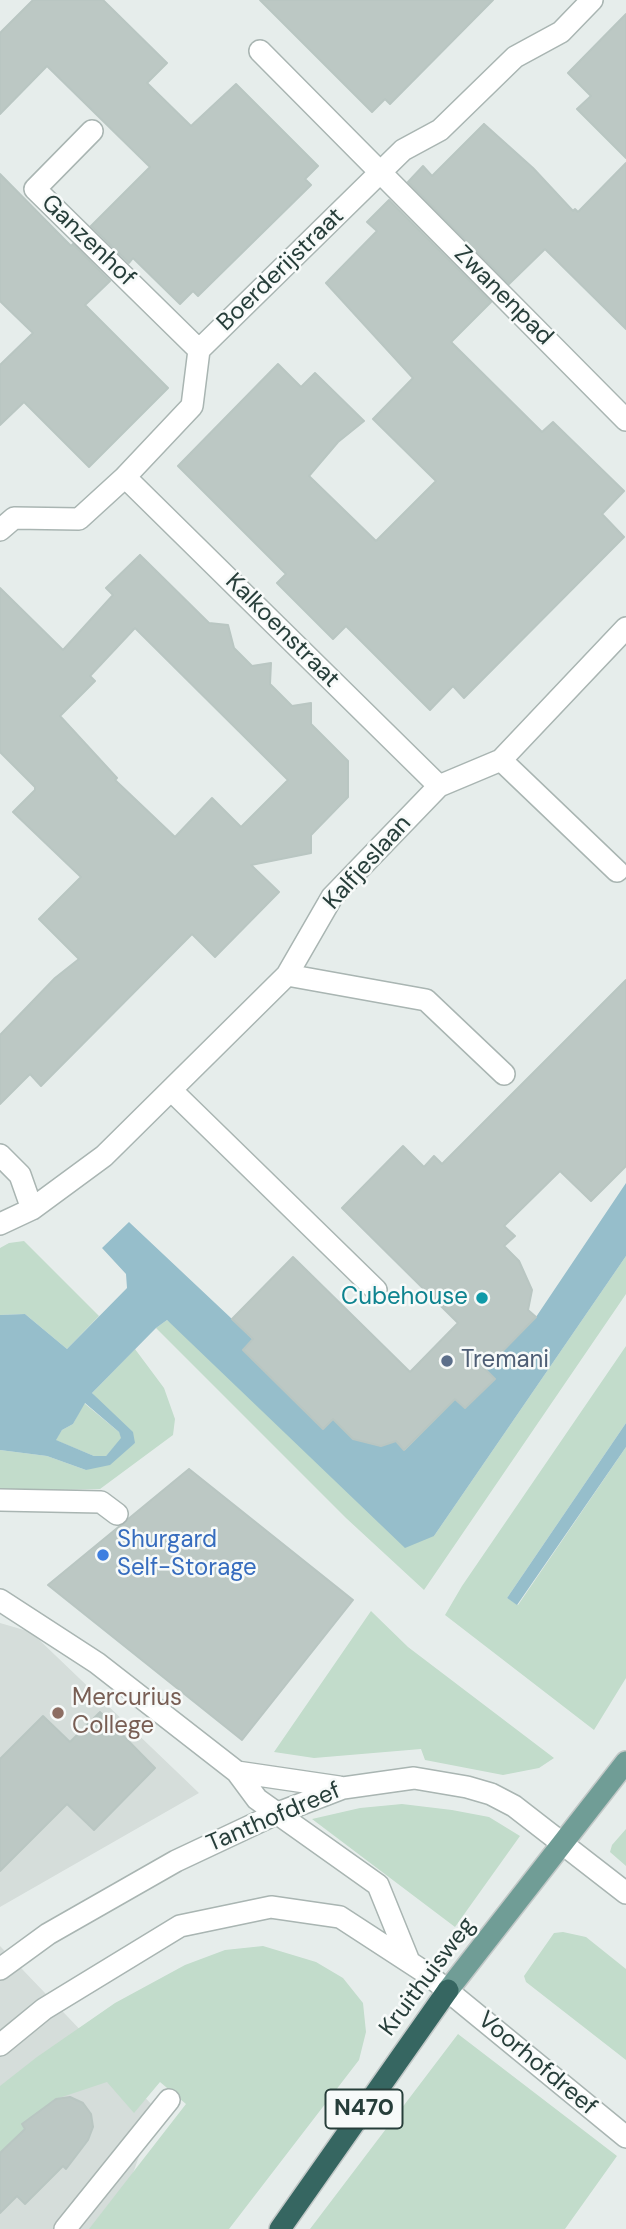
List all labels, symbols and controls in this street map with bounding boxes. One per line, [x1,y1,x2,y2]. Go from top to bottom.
street label: Ganzenhof [35,189,141,293]
street label: Boerderijstraat [212,202,350,338]
street label: Zwanenpad [447,240,559,352]
street label: Kalkoenstraat [219,568,345,694]
street label: Kalfjeslaan [318,810,418,916]
place label: Cubehouse [341,1284,468,1312]
marker: Cubehouse [474,1290,490,1306]
place label: Tremani [461,1347,549,1375]
marker: Tremani [439,1353,455,1369]
place label: Shurgard Self-Storage [117,1527,257,1583]
marker: Shurgard Self-Storage [95,1547,111,1563]
place label: Mercurius College [72,1685,182,1741]
marker: Mercurius College [50,1705,66,1721]
street label: Tanthofdreef [203,1777,345,1859]
street label: Kruithuisweg [374,1912,482,2042]
street label: Voorhofdreef [472,2006,602,2122]
road number: N470 [326,2090,402,2128]

